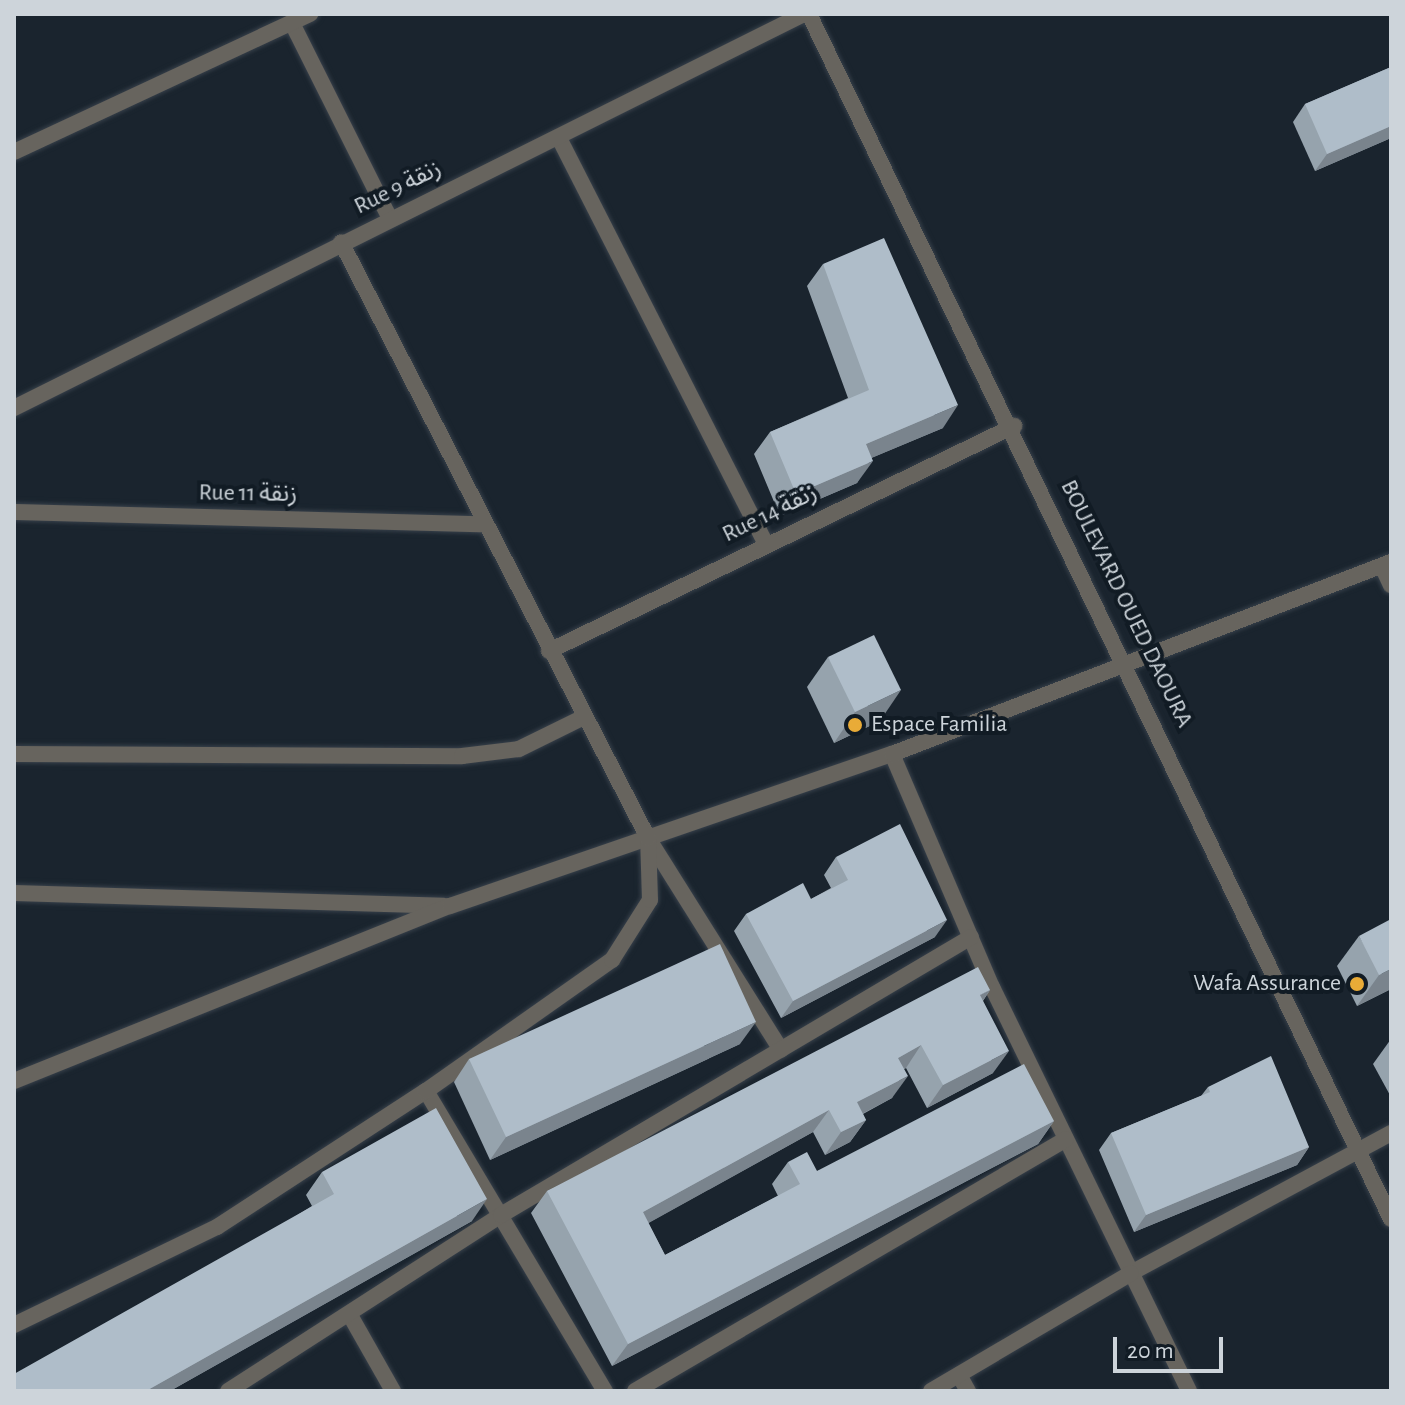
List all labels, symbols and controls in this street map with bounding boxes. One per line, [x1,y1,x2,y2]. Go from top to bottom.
street label: Rue 9 زنقة [350,155,446,221]
street label: BOULEVARD OUED DAOURA [1053,476,1199,732]
street label: Rue 11 زنقة [198,479,298,509]
street label: Rue 14 زنقة [718,479,822,549]
place label: Espace Familia [871,711,1007,739]
marker: Espace Familia [846,716,864,734]
place label: Wafa Assurance [1193,970,1341,998]
marker: Wafa Assurance [1348,975,1366,993]
scale bar [1117,1321,1227,1371]
text: 20 m [1127,1339,1174,1363]

